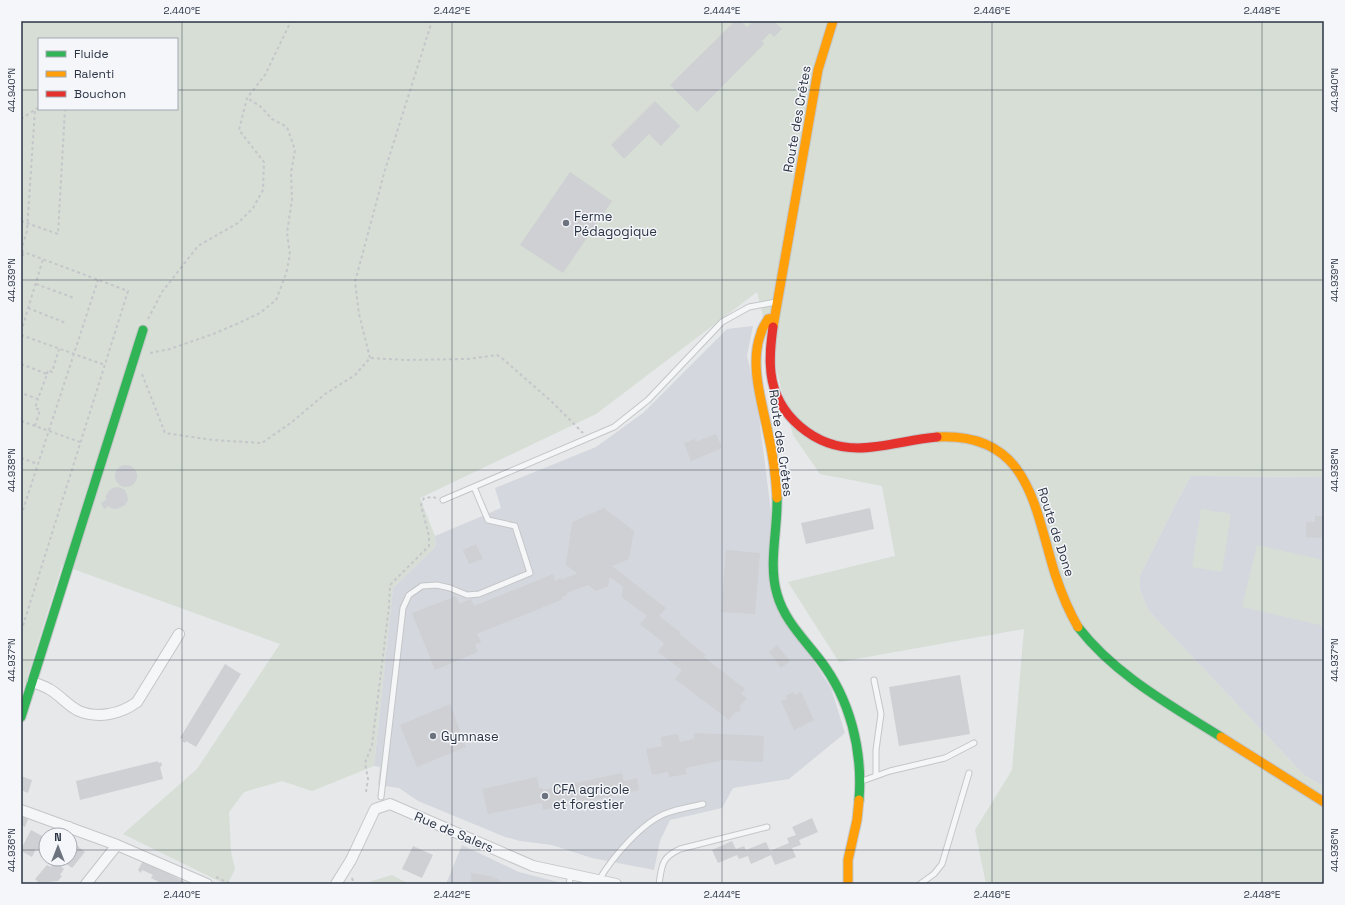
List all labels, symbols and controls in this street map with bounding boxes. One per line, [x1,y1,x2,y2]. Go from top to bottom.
text: 2.440°E [164,4,201,17]
text: 2.442°E [434,4,471,17]
text: 2.444°E [704,4,741,17]
text: 2.446°E [974,4,1011,17]
text: 2.448°E [1244,4,1281,17]
legend [38,38,178,110]
text: Fluide [74,46,109,62]
street label: Route des Crêtes [779,64,815,174]
text: Ralenti [74,66,114,82]
text: 44.940°N [5,68,18,112]
text: 44.940°N [1328,68,1341,112]
text: Bouchon [74,86,126,102]
place label: Ferme Pédagogique [574,208,657,240]
marker: Ferme Pédagogique [561,218,571,228]
text: 44.939°N [5,258,18,302]
text: 44.939°N [1328,258,1341,302]
street label: Route des Crêtes [765,388,797,498]
text: 44.938°N [5,448,18,492]
text: 44.938°N [1328,448,1341,492]
street label: Route de Done [1034,485,1078,579]
text: 44.937°N [5,638,18,682]
text: 44.937°N [1328,638,1341,682]
place label: Gymnase [441,728,499,745]
marker: Gymnase [428,731,438,741]
place label: CFA agricole et forestier [553,781,630,813]
marker: CFA agricole et forestier [540,791,550,801]
street label: Rue de Salers [412,808,496,856]
north arrow [38,827,78,867]
text: 44.936°N [5,828,18,872]
text: 44.936°N [1328,828,1341,872]
text: N [54,830,62,844]
text: 2.440°E [164,888,201,901]
text: 2.442°E [434,888,471,901]
text: 2.444°E [704,888,741,901]
text: 2.446°E [974,888,1011,901]
text: 2.448°E [1244,888,1281,901]

